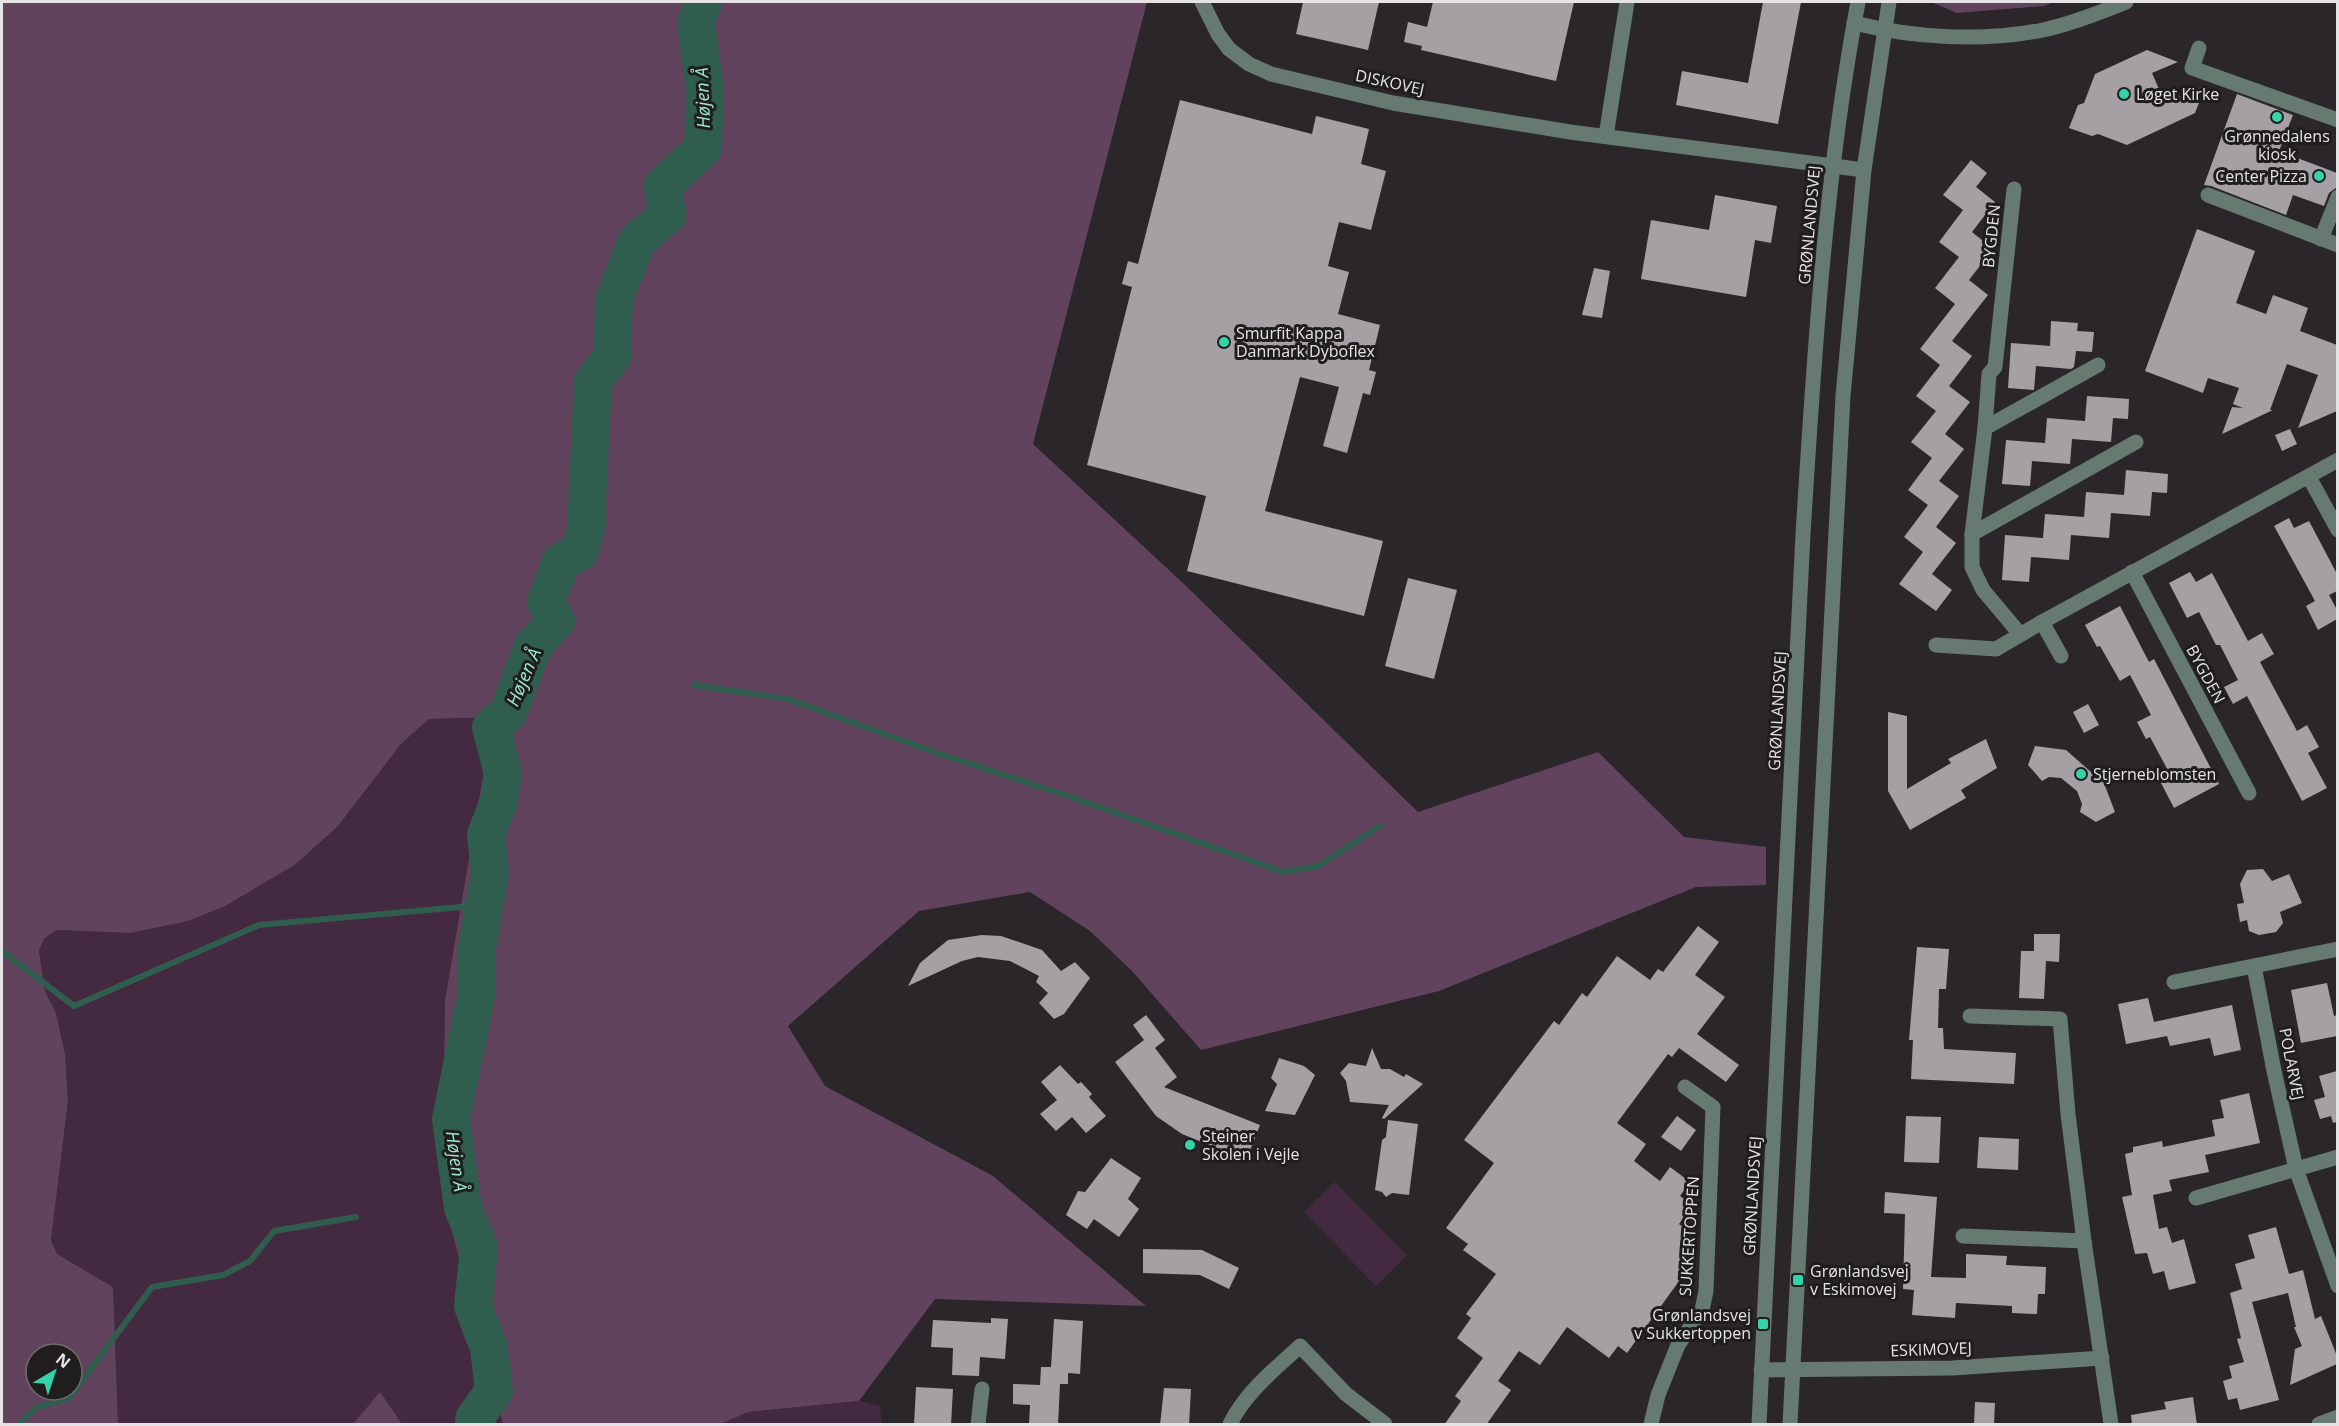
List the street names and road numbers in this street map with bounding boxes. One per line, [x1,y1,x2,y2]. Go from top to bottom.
street label: DISKOVEJ [1354,64,1426,100]
street label: GRØNLANDSVEJ [1793,164,1825,286]
street label: BYGDEN [1977,203,2005,269]
street label: BYGDEN [2181,641,2231,707]
street label: GRØNLANDSVEJ [1763,651,1791,771]
street label: POLARVEJ [2274,1026,2310,1102]
street label: GRØNLANDSVEJ [1738,1136,1766,1256]
street label: SUKKERTOPPEN [1674,1175,1704,1297]
street label: ESKIMOVEJ [1890,1337,1972,1361]

